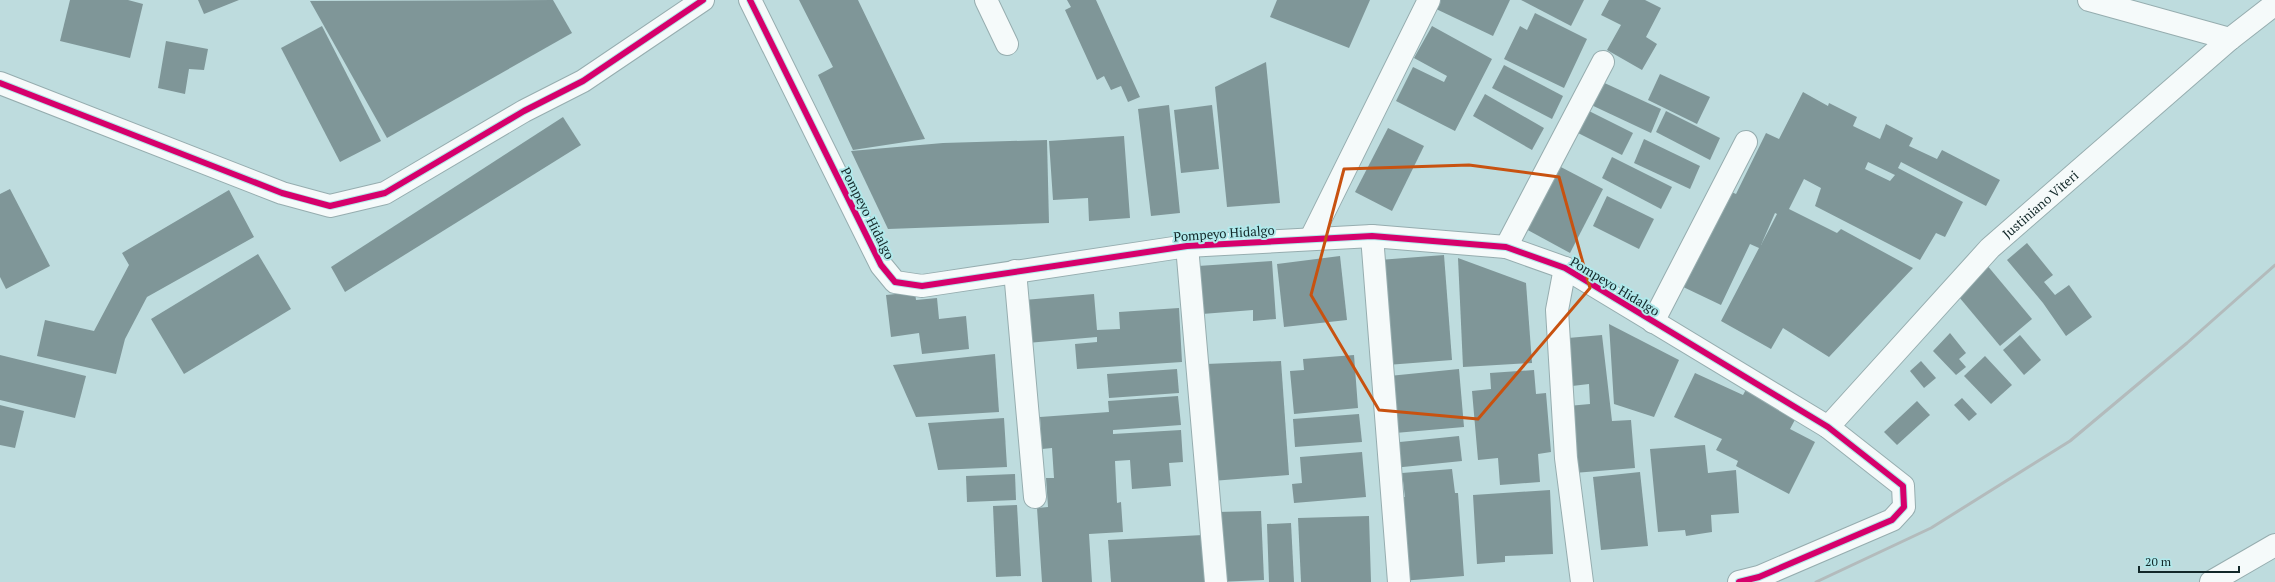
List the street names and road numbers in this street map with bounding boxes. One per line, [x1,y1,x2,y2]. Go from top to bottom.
street label: Pompeyo Hidalgo [837,164,899,262]
street label: Justiniano Viteri [1998,166,2082,242]
street label: Pompeyo Hidalgo [1173,220,1275,246]
street label: Pompeyo Hidalgo [1567,252,1663,320]

